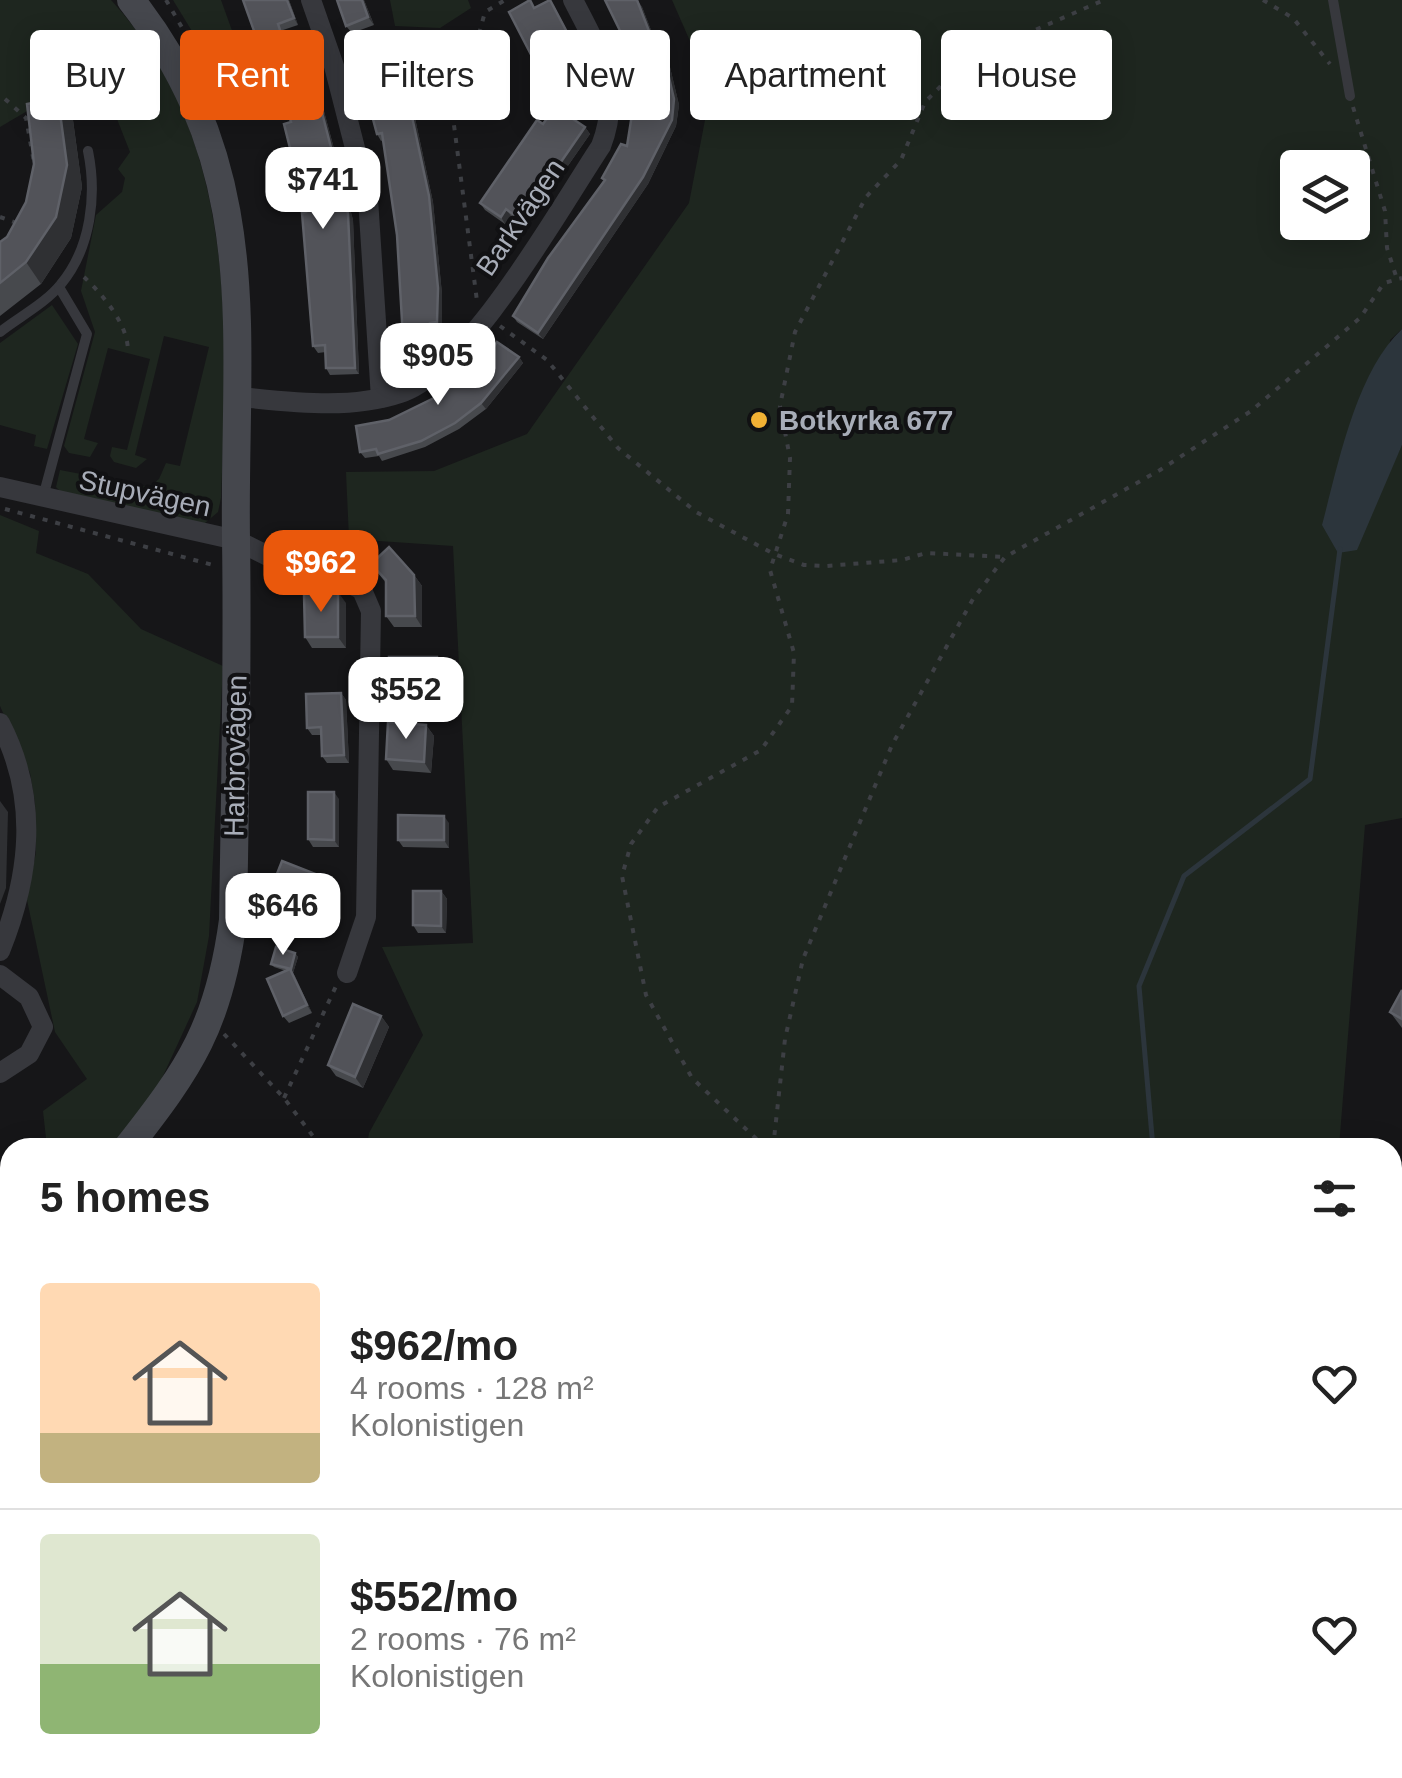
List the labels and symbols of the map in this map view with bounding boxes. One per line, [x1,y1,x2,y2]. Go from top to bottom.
pin: $741 [264,147,382,232]
street label: Barkvägen [470,153,571,281]
pin: $905 [379,323,497,408]
place label: Botkyrka 677 [779,405,953,436]
marker: Botkyrka 677 [748,409,770,431]
street label: Stupvägen [76,464,214,523]
pin: $962 [262,530,380,615]
pin: $552 [347,657,465,742]
street label: Harbrovägen [219,675,252,837]
pin: $646 [224,873,342,958]

